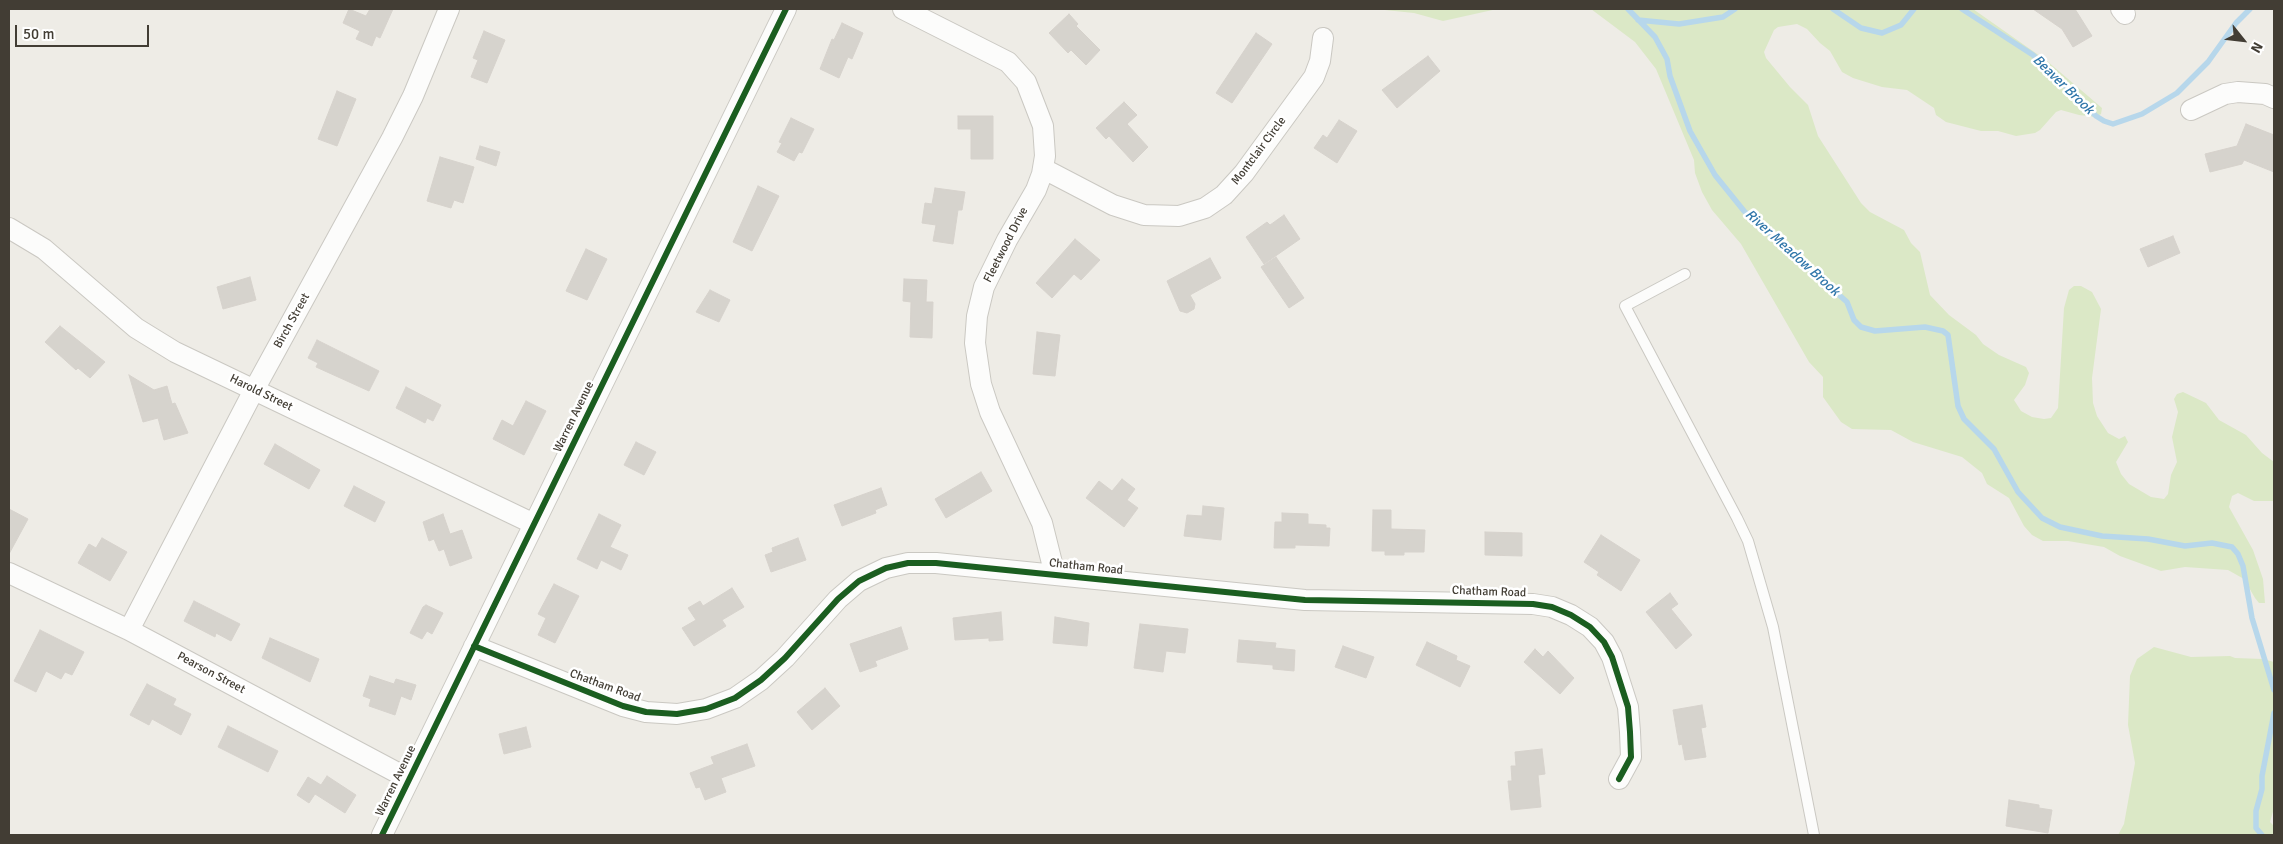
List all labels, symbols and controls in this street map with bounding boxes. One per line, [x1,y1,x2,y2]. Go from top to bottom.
scale bar [18,15,151,47]
north arrow [2218,15,2268,65]
text: 50 m [23,25,54,43]
text: N [2247,39,2266,56]
water label: Beaver Brook [2029,52,2097,118]
street label: Montclair Circle [1229,114,1289,188]
street label: Fleetwood Drive [981,205,1031,285]
water label: River Meadow Brook [1741,206,1843,300]
street label: Birch Street [271,291,313,351]
street label: Harold Street [227,372,295,414]
street label: Warren Avenue [551,379,597,455]
street label: Chatham Road [1048,556,1124,578]
street label: Chatham Road [1452,584,1526,600]
street label: Pearson Street [175,649,247,697]
street label: Chatham Road [568,667,642,705]
street label: Warren Avenue [373,743,419,819]

